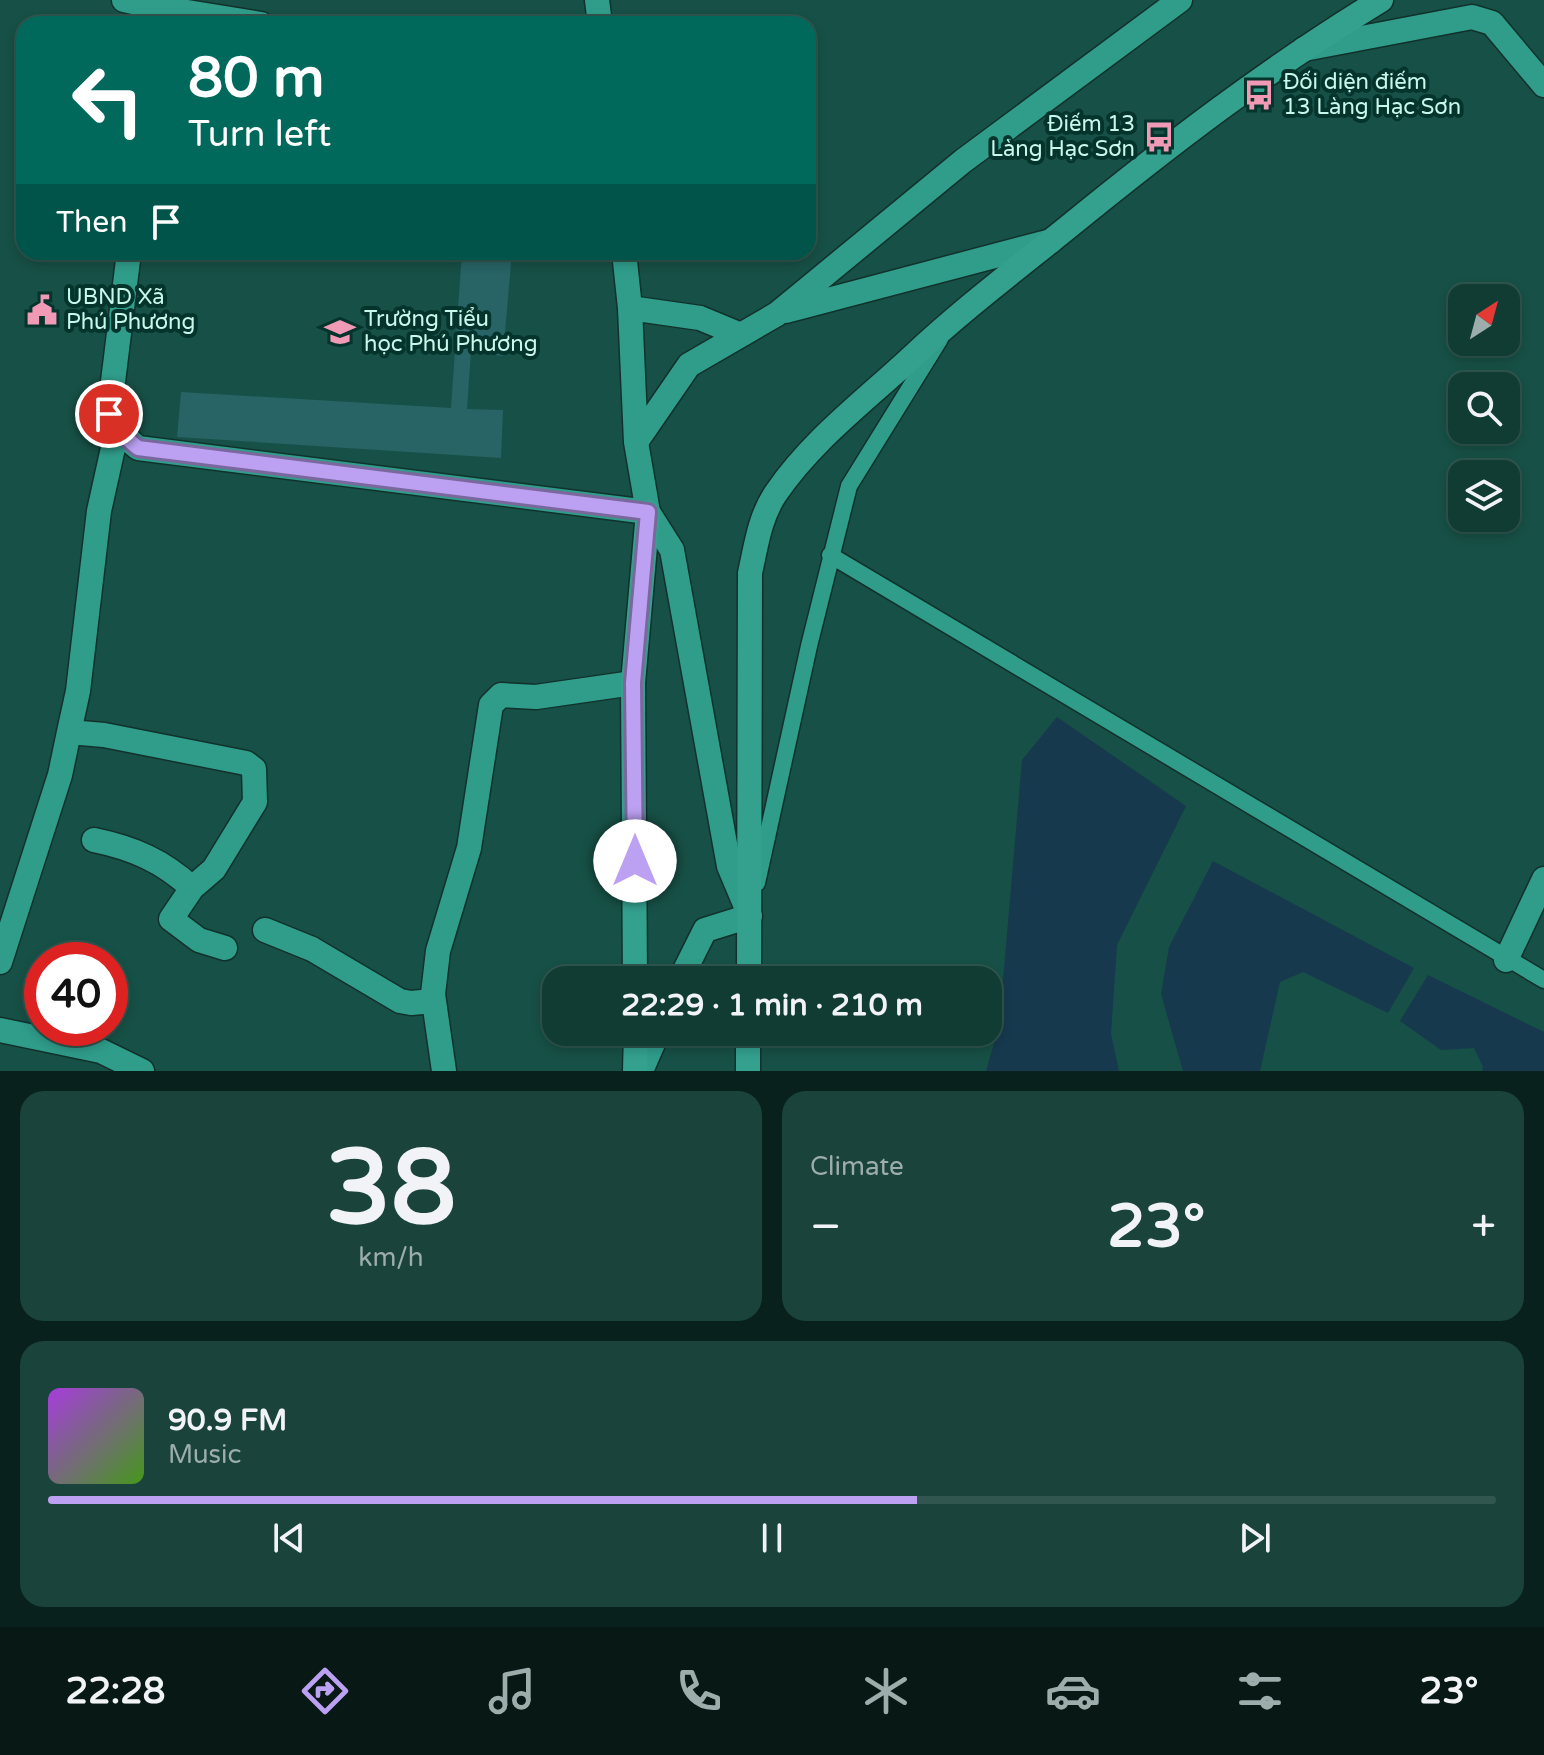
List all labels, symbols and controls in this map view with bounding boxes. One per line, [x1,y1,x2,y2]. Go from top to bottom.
text: 80 m [188,45,324,112]
icon: left [56,48,160,152]
place label: Đối diện điếm 13 Làng Hạc Sơn [1283,69,1461,120]
bus stop icon: Đối diện điếm 13 Làng Hạc Sơn [1242,78,1276,112]
place label: Điếm 13 Làng Hạc Sơn [990,111,1135,162]
text: Turn left [188,113,331,156]
bus stop icon: Điếm 13 Làng Hạc Sơn [1142,120,1176,154]
icon: arrive [144,200,188,244]
text: Then [56,204,128,241]
place label: UBND Xã Phú Phương [66,284,195,335]
north arrow [1448,284,1520,356]
map controls [1448,284,1520,532]
public building icon: UBND Xã Phú Phương [25,293,59,327]
place label: Trường Tiểu học Phú Phương [364,306,538,357]
school or university icon: Trường Tiểu học Phú Phương [323,315,357,349]
button: search [1448,372,1520,444]
pin [75,380,143,448]
icon: arrive [87,392,131,436]
button: layers [1448,460,1520,532]
position arrow [593,819,677,903]
speed limit sign: 40 [24,942,128,1046]
text: 22:29 · 1 min · 210 m [621,987,923,1024]
text: 38 [326,1127,456,1252]
text: Climate [810,1151,904,1182]
text: 23° [1107,1191,1205,1263]
text: − [810,1201,841,1254]
text: + [1471,1201,1496,1254]
text: km/h [358,1242,424,1273]
text: 90.9 FM [168,1402,287,1439]
text: Music [168,1439,241,1470]
icon: previous [267,1516,311,1560]
icon: pause [750,1516,794,1560]
icon: next [1233,1516,1277,1560]
icon: directions [297,1663,353,1719]
icon: music [484,1663,540,1719]
icon: phone [671,1663,727,1719]
icon: climate [858,1663,914,1719]
icon: car [1045,1663,1101,1719]
icon: filters [1232,1663,1288,1719]
text: 22:28 [66,1670,165,1713]
text: 23° [1420,1670,1478,1713]

